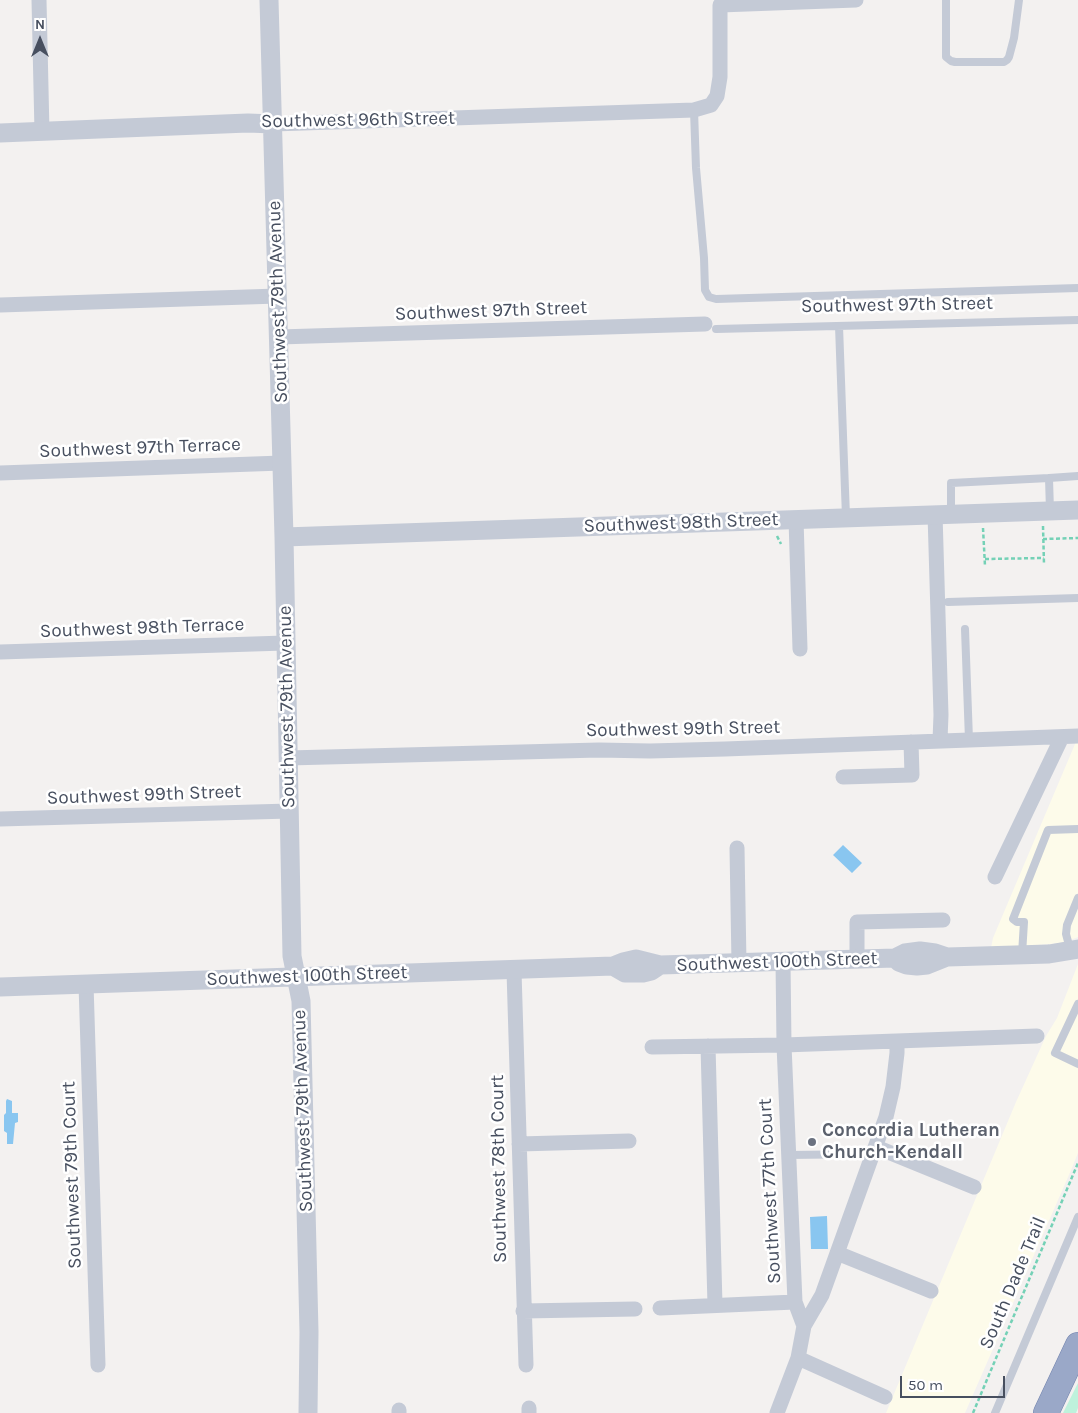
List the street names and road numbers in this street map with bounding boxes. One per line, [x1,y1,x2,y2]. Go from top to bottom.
street label: Southwest 96th Street [261,107,455,133]
street label: Southwest 79th Avenue [263,200,293,404]
street label: Southwest 97th Street [801,292,993,318]
street label: Southwest 97th Street [394,296,588,326]
street label: Southwest 97th Terrace [39,433,241,463]
street label: Southwest 98th Street [583,508,779,538]
street label: Southwest 79th Avenue [274,605,300,809]
street label: Southwest 98th Terrace [39,613,245,643]
street label: Southwest 99th Street [586,716,780,742]
street label: Southwest 99th Street [46,780,242,810]
street label: Southwest 100th Street [676,947,878,977]
street label: Southwest 100th Street [206,961,408,991]
street label: Southwest 79th Avenue [288,1009,318,1213]
street label: Southwest 78th Court [486,1075,512,1263]
street label: Southwest 79th Court [57,1081,87,1269]
street label: Southwest 77th Court [754,1098,786,1284]
street label: South Dade Trail [975,1213,1051,1353]

